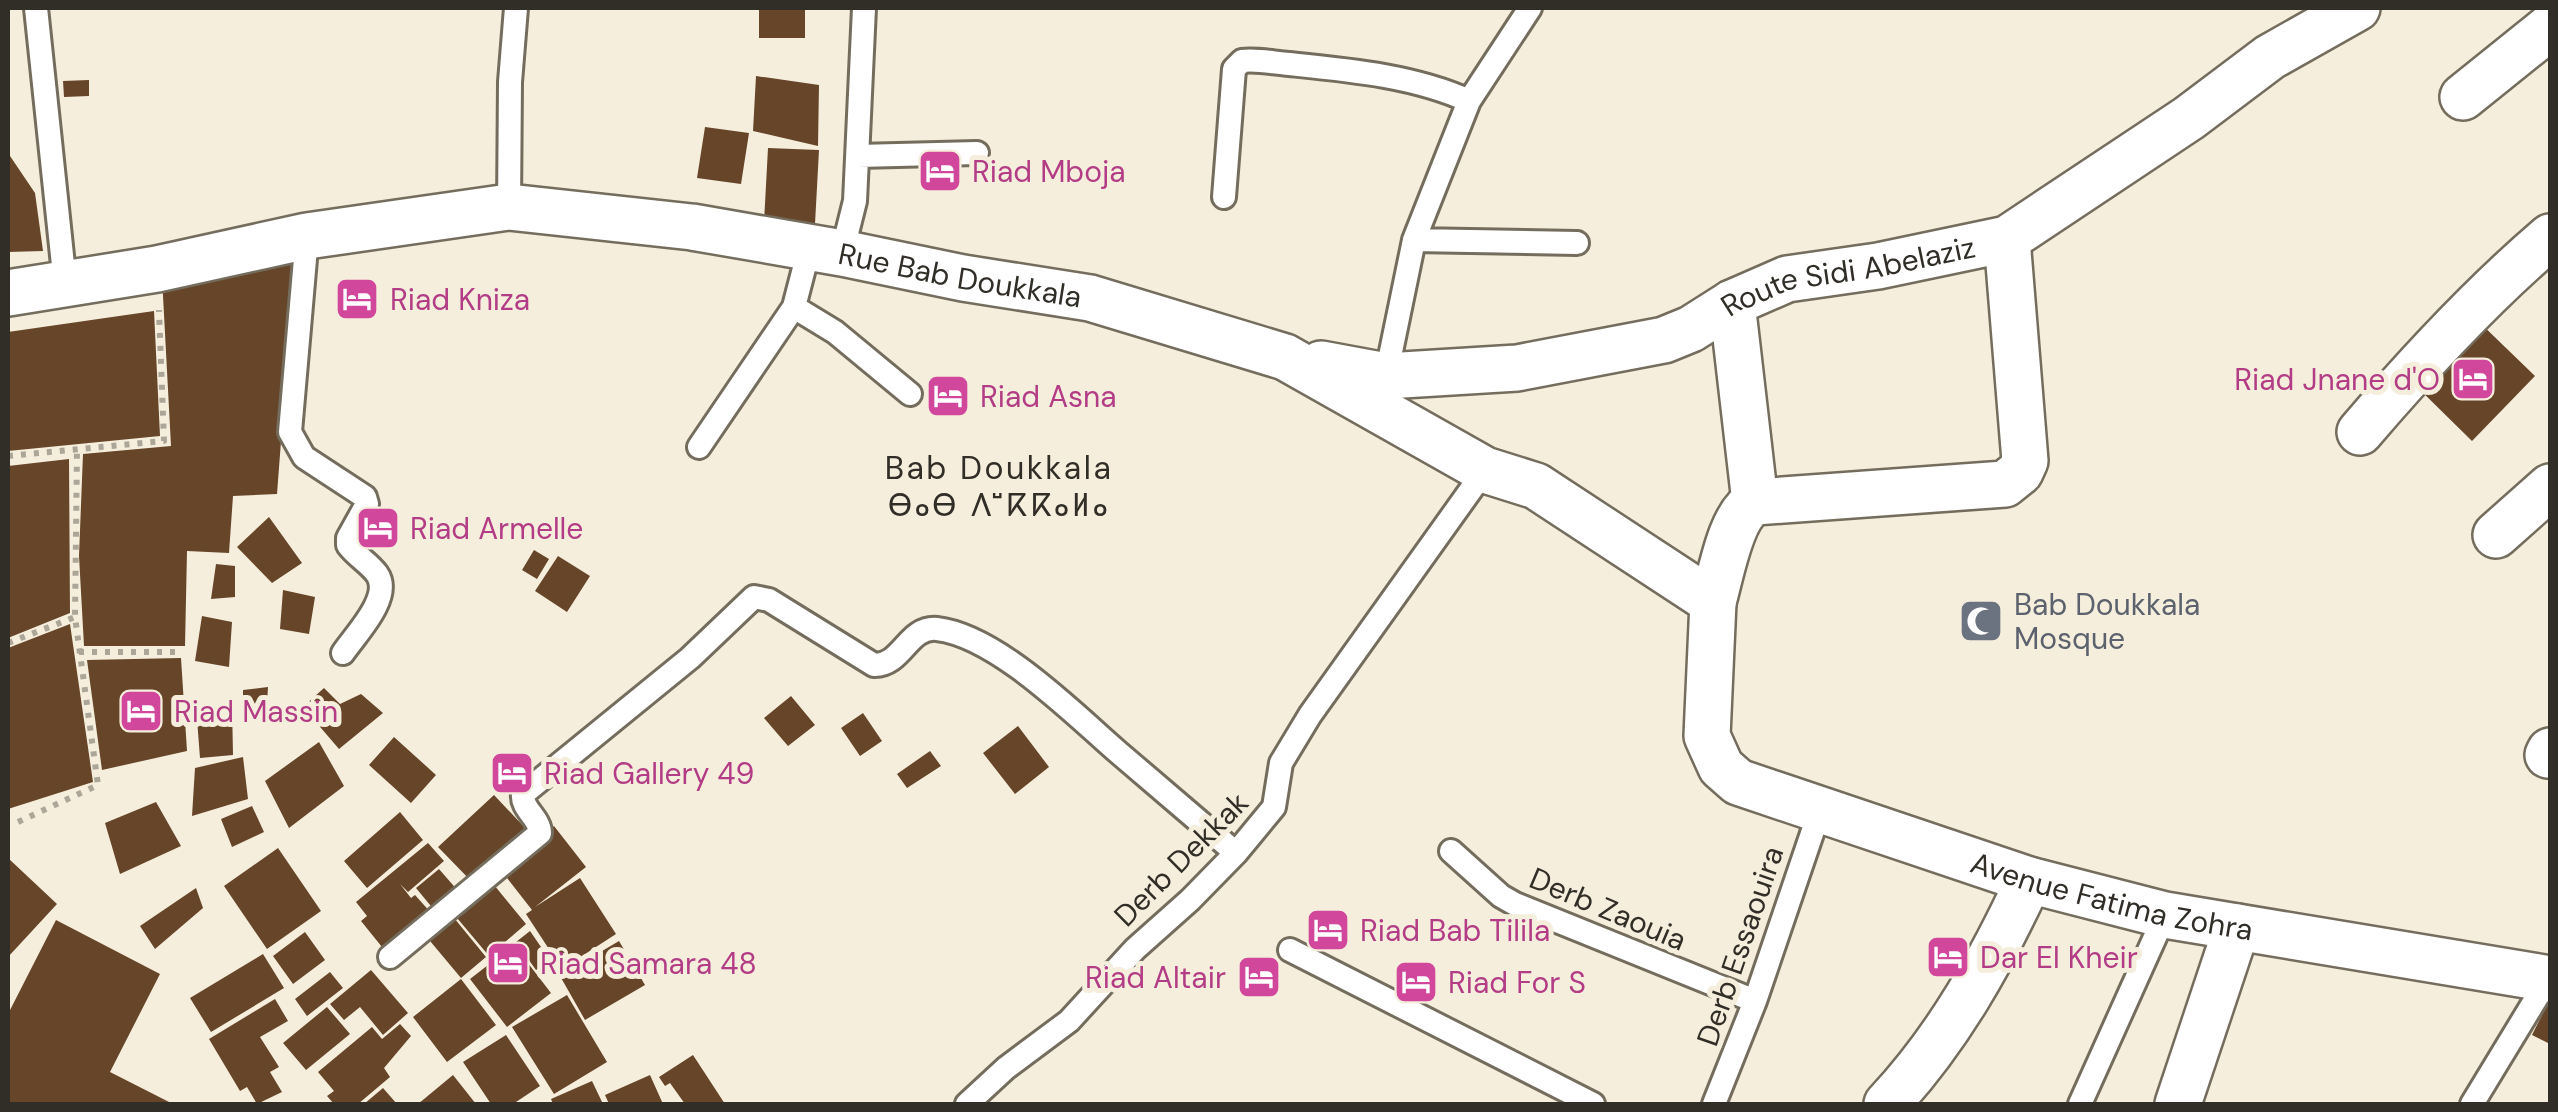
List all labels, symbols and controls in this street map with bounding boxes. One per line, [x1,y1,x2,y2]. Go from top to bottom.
hotel icon: Riad Mboja [917,148,963,194]
place label: Riad Mboja [972,152,1126,191]
street label: Route Sidi Abelaziz [1713,227,1978,325]
street label: Rue Bab Doukkala [835,233,1084,316]
hotel icon: Riad Kniza [334,276,380,322]
place label: Riad Kniza [390,280,530,319]
hotel icon: Riad Jnane d'O [2450,356,2496,402]
place label: Riad Jnane d'O [2234,360,2440,399]
hotel icon: Riad Asna [925,373,971,419]
place label: Riad Asna [980,377,1117,416]
district label: Bab Doukkala ⴱⴰⴱ ⴷⵯⴽⴽⴰⵍⴰ [885,447,1113,526]
hotel icon: Riad Armelle [355,505,401,551]
place label: Riad Armelle [410,509,583,548]
place label: Bab Doukkala Mosque [2014,585,2200,658]
mosque icon: Bab Doukkala Mosque [1958,598,2004,644]
hotel icon: Riad Massin [118,688,164,734]
place label: Riad Massin [174,692,338,731]
hotel icon: Riad Gallery 49 [489,750,535,796]
place label: Riad Gallery 49 [544,754,754,793]
street label: Derb Dekkak [1105,783,1257,935]
street label: Derb Essaouira [1688,841,1792,1051]
street label: Avenue Fatima Zohra [1966,842,2256,949]
street label: Derb Zaouia [1524,859,1692,959]
hotel icon: Riad Bab Tilila [1305,907,1351,953]
place label: Riad Bab Tilila [1360,911,1550,950]
hotel icon: Dar El Kheir [1925,934,1971,980]
place label: Dar El Kheir [1980,938,2138,977]
hotel icon: Riad Samara 48 [485,940,531,986]
place label: Riad Samara 48 [540,944,757,983]
hotel icon: Riad Altair [1236,954,1282,1000]
place label: Riad Altair [1085,958,1226,997]
hotel icon: Riad For S [1393,959,1439,1005]
place label: Riad For S [1448,963,1586,1002]

